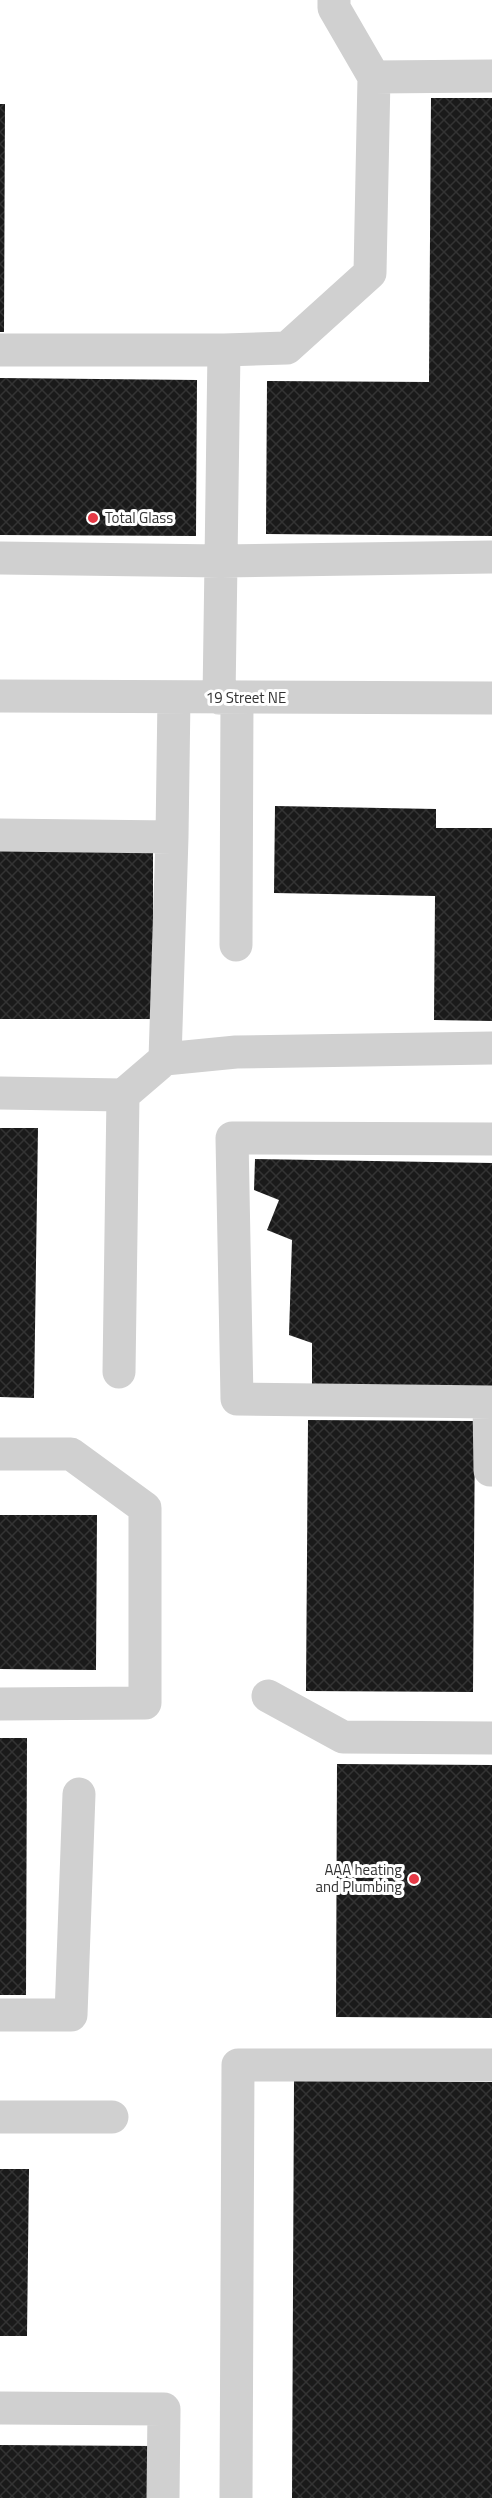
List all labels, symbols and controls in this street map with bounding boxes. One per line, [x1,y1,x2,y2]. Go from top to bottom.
place label: Total Glass [105,506,173,529]
marker: Total Glass [86,511,100,525]
street label: 19 Street NE [206,686,286,709]
place label: AAA heating and Plumbing [315,1858,402,1898]
marker: AAA heating and Plumbing [407,1872,421,1886]

